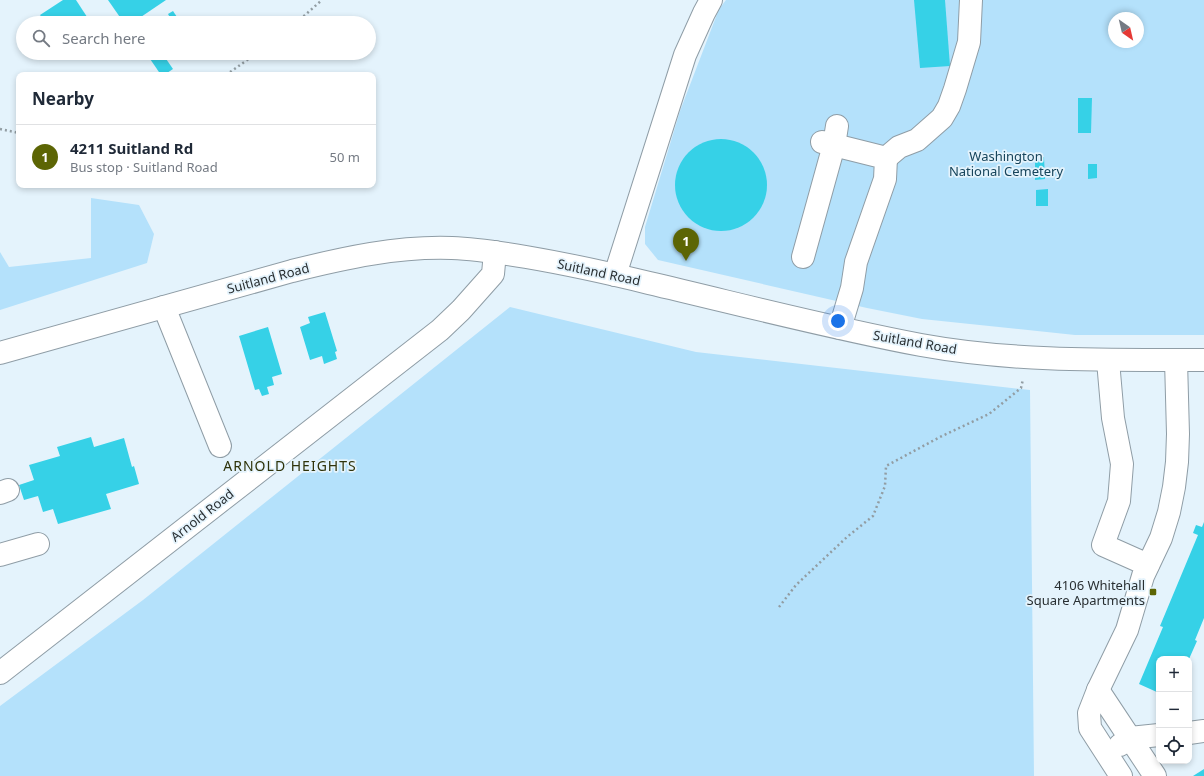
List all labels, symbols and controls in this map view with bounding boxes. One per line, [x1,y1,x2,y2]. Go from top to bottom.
north arrow [1108,12,1144,48]
search box [16,16,376,60]
icon: search [30,27,52,49]
text: Search here [62,28,145,48]
text: Nearby [32,87,94,110]
text: 4211 Suitland Rd [70,138,193,158]
park label: Washington National Cemetery [949,147,1063,180]
text: 1 [41,148,49,166]
text: 50 m [330,148,360,166]
text: Bus stop · Suitland Road [70,158,218,176]
pin: 1 [673,228,699,261]
street label: Suitland Road [556,254,642,290]
street label: Suitland Road [225,258,311,298]
your location [828,311,848,331]
street label: Suitland Road [872,326,958,358]
district label: ARNOLD HEIGHTS [223,456,357,475]
street label: Arnold Road [167,485,237,545]
place label: 4106 Whitehall Square Apartments [1027,576,1145,609]
marker: 4106 Whitehall Square Apartments [1148,587,1158,597]
map controls [1156,656,1192,764]
button: + [1156,656,1192,692]
button: − [1156,692,1192,728]
button: locate [1156,728,1192,764]

